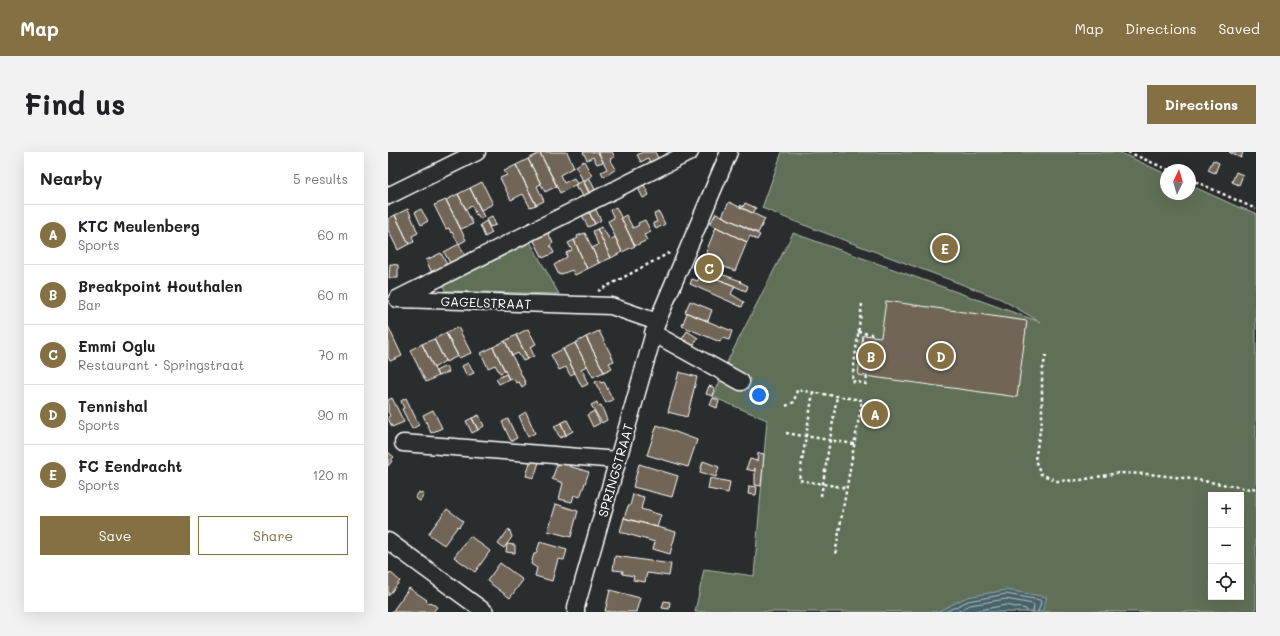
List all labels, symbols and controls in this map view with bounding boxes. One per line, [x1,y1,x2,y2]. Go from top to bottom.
text: Map [20,16,59,41]
text: Map [1075,19,1103,38]
text: Directions [1125,19,1196,38]
text: Saved [1218,19,1260,38]
button: Directions [1147,85,1256,124]
text: Find us [24,86,125,122]
north arrow [1160,164,1196,200]
text: Nearby [40,167,102,189]
text: 5 results [293,170,348,187]
text: KTC Meulenberg [78,216,200,236]
text: A [48,226,58,243]
text: 60 m [318,226,348,243]
pin: E [932,233,958,263]
text: Sports [78,236,120,253]
pin: C [696,253,722,283]
text: Breakpoint Houthalen [78,276,242,296]
text: B [49,286,57,303]
text: 60 m [318,286,348,303]
street label: GAGELSTRAAT [440,292,532,312]
text: Bar [78,296,101,313]
text: Emmi Oglu [78,336,156,356]
pin: B [858,341,884,371]
pin: D [928,341,954,371]
text: C [48,346,58,363]
text: 70 m [318,346,348,363]
text: Restaurant · Springstraat [78,356,244,373]
your location [749,385,769,405]
text: Tennishal [78,396,148,416]
pin: A [862,399,888,429]
text: D [48,406,58,423]
text: 90 m [318,406,348,423]
text: Sports [78,416,120,433]
street label: SPRINGSTRAAT [594,421,636,519]
text: FC Eendracht [78,456,182,476]
text: E [49,466,57,483]
text: 120 m [312,466,348,483]
text: Sports [78,476,120,493]
map controls [1208,492,1244,600]
button: + [1208,492,1244,528]
button: Save [40,516,190,555]
button: Share [198,516,348,555]
button: − [1208,528,1244,564]
button: locate [1208,564,1244,600]

